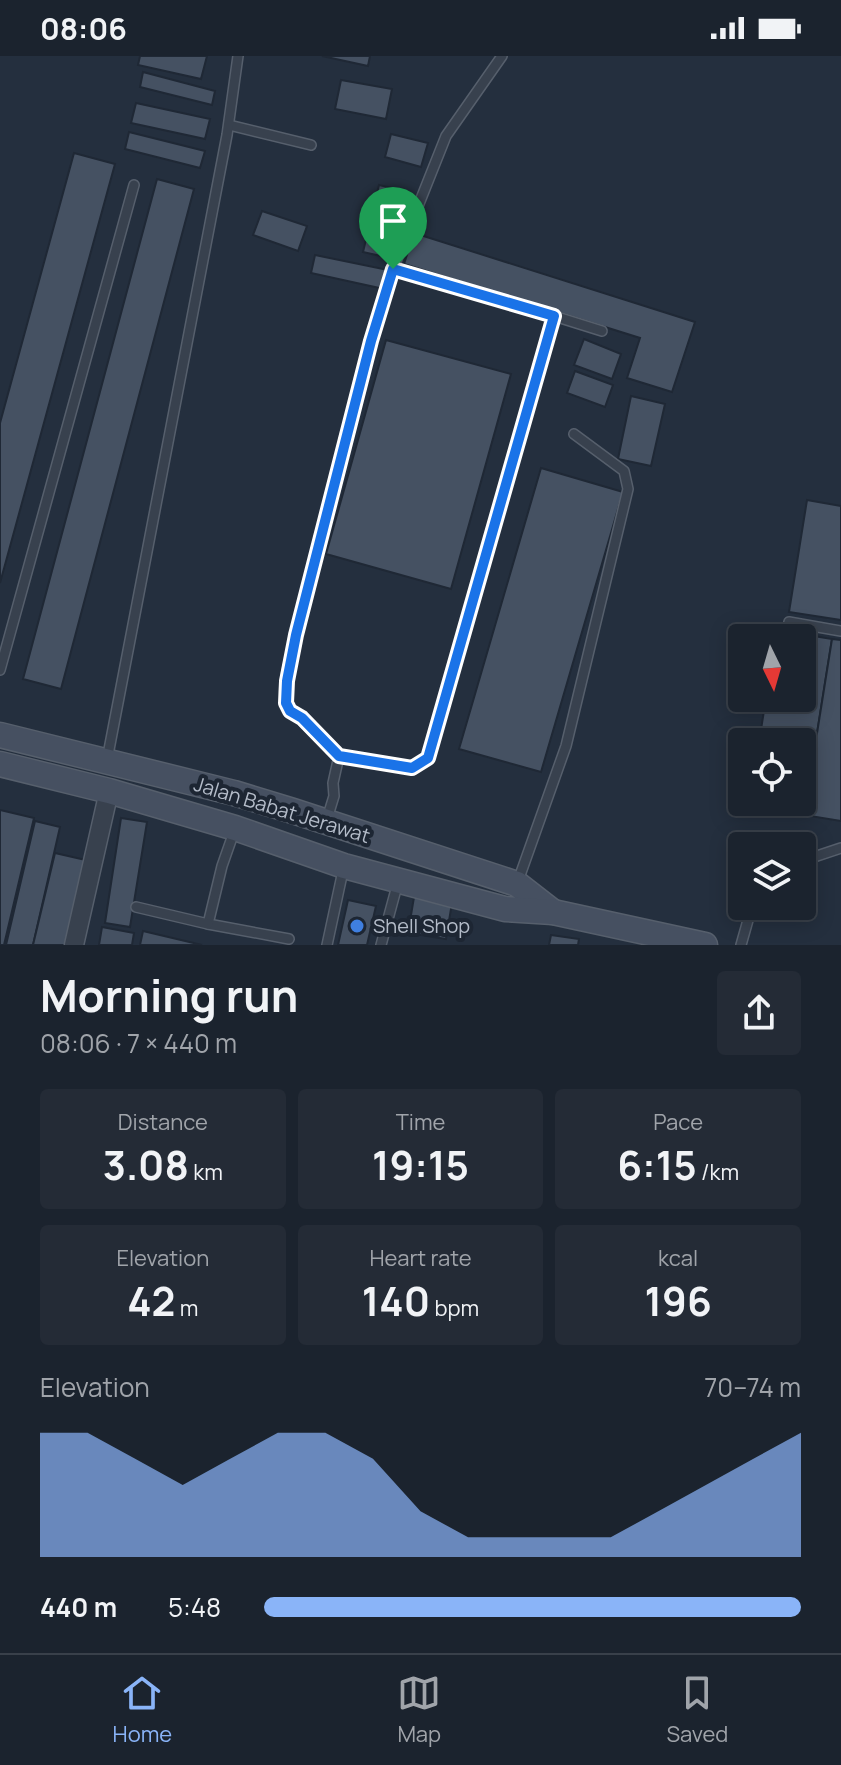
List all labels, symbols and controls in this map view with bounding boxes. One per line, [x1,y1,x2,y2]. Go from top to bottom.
text: 08:06 [40,8,127,49]
pin [359,187,427,269]
icon: arrive [371,199,415,243]
north arrow [728,624,816,712]
map controls [728,624,816,920]
button: locate [728,728,816,816]
street label: Jalan Babat Jerawat [191,770,373,849]
button: layers [728,832,816,920]
place label: Shell Shop [373,912,470,939]
marker: Shell Shop [348,917,366,935]
text: Morning run [40,965,298,1025]
button: share [717,971,801,1055]
text: 08:06 · 7 × 440 m [40,1025,237,1061]
text: Distance [118,1107,208,1137]
text: Time [396,1107,445,1137]
text: Pace [653,1107,703,1137]
text: 3.08 [103,1137,189,1192]
text: 19:15 [372,1137,469,1192]
text: 6:15 [617,1137,697,1192]
text: km [189,1157,223,1187]
text: /km [697,1157,739,1187]
text: Elevation [116,1243,209,1273]
text: Heart rate [369,1243,472,1273]
text: kcal [658,1243,698,1273]
text: 42 [127,1273,175,1328]
text: 140 [362,1273,430,1328]
text: 196 [645,1273,712,1328]
text: m [175,1293,198,1323]
text: bpm [430,1293,479,1323]
text: Elevation [40,1369,150,1405]
text: 70–74 m [704,1369,801,1405]
text: 440 m [40,1589,117,1625]
text: 5:48 [168,1589,221,1625]
tab: Home [113,1671,172,1749]
tab: Map [397,1671,441,1749]
tab: Saved [666,1671,728,1749]

